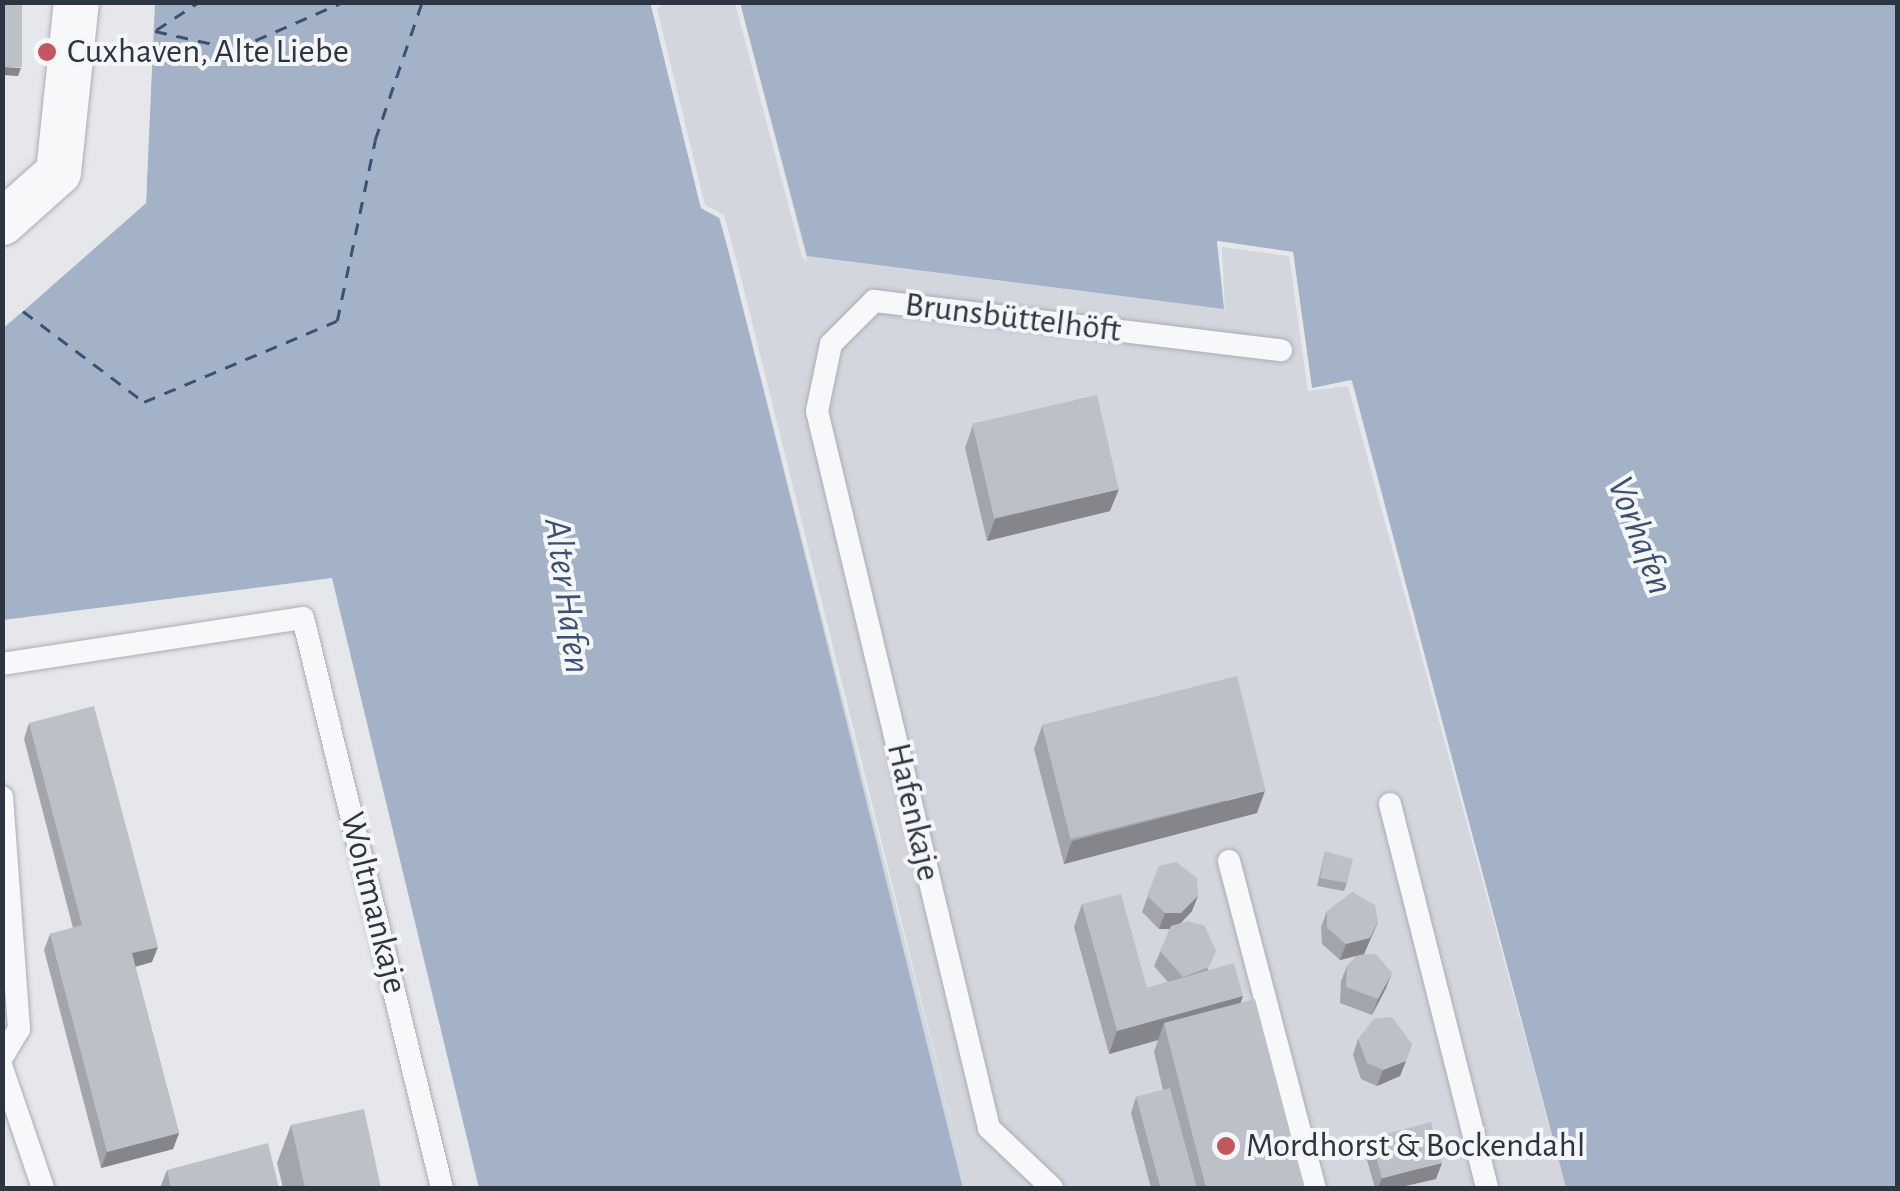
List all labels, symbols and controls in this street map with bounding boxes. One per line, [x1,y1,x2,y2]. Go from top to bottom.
place label: Cuxhaven, Alte Liebe [67,31,349,73]
marker: Cuxhaven, Alte Liebe [36,41,58,63]
street label: Brunsbüttelhöft [903,284,1123,352]
water label: Vorhafen [1596,471,1682,601]
water label: Alter Hafen [533,515,599,677]
street label: Hafenkaje [877,739,949,885]
street label: Woltmankaje [330,808,416,998]
place label: Mordhorst & Bockendahl [1246,1125,1585,1167]
marker: Mordhorst & Bockendahl [1215,1135,1237,1157]

